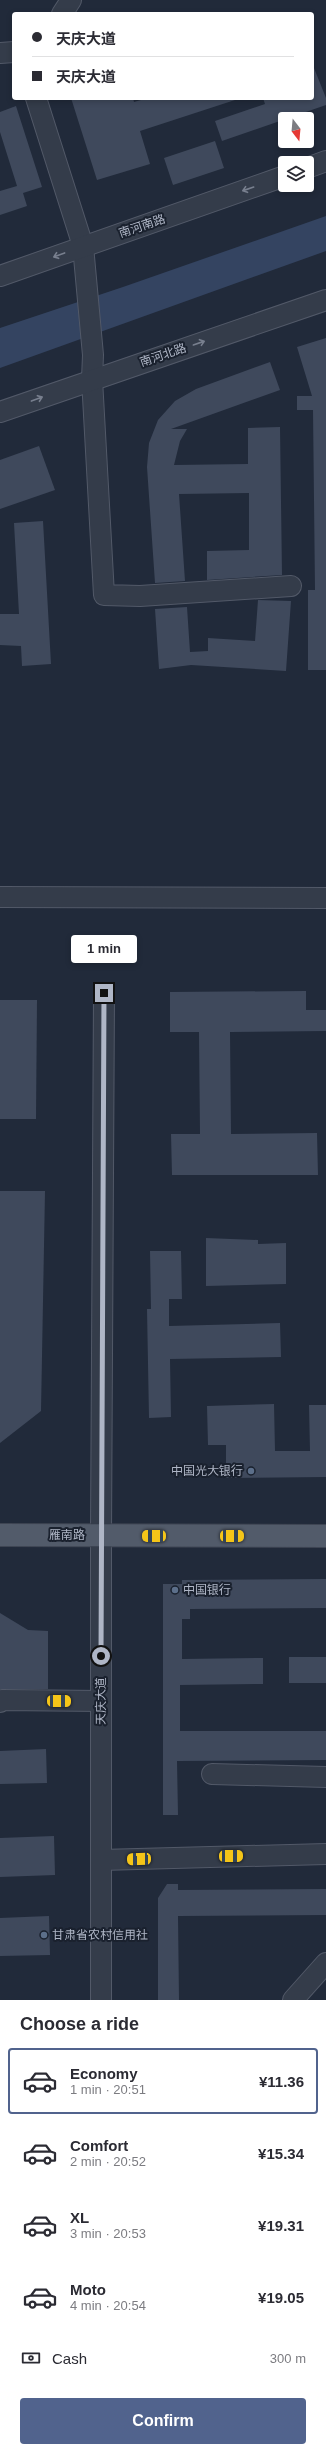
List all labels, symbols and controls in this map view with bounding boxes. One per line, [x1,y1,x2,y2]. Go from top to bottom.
text: 天庆大道 [56,30,116,47]
text: 天庆大道 [56,68,116,85]
north arrow [278,112,314,148]
map controls [278,112,314,192]
button: layers [278,156,314,192]
one-way arrow [243,185,255,193]
street label: 南河南路 [117,212,167,240]
one-way arrow [54,251,66,259]
one-way arrow [193,338,205,346]
street label: 南河北路 [138,341,188,369]
one-way arrow [30,394,42,402]
callout: 1 min [71,935,137,963]
text: 1 min [87,941,121,956]
route end [95,984,113,1002]
place label: 中国光大银行 [171,1464,243,1478]
marker: 中国光大银行 [246,1466,256,1476]
street label: 雁南路 [49,1528,85,1542]
car [142,1530,166,1542]
car [220,1530,244,1542]
place label: 中国银行 [183,1583,231,1597]
marker: 中国银行 [170,1585,180,1595]
route start [92,1647,110,1665]
street label: 天庆大道 [94,1677,108,1725]
car [47,1695,71,1707]
car [219,1850,243,1862]
car [127,1853,151,1865]
place label: 甘肃省农村信用社 [52,1928,148,1942]
marker: 甘肃省农村信用社 [39,1930,49,1940]
text: Choose a ride [20,2014,139,2034]
icon: car [22,2063,58,2099]
text: Economy [70,2065,138,2082]
text: ¥11.36 [259,2073,304,2090]
text: 1 min · 20:51 [70,2082,146,2097]
icon: car [22,2135,58,2171]
text: Comfort [70,2137,128,2154]
text: ¥15.34 [258,2145,304,2162]
text: 2 min · 20:52 [70,2154,146,2169]
icon: car [22,2207,58,2243]
text: XL [70,2209,89,2226]
text: ¥19.31 [258,2217,304,2234]
text: 3 min · 20:53 [70,2226,146,2241]
icon: car [22,2279,58,2315]
text: Moto [70,2281,106,2298]
text: ¥19.05 [258,2289,304,2306]
text: 4 min · 20:54 [70,2298,146,2313]
icon: cash [20,2347,42,2369]
text: Cash [52,2350,87,2367]
text: 300 m [270,2351,306,2366]
button: Confirm [20,2398,306,2444]

